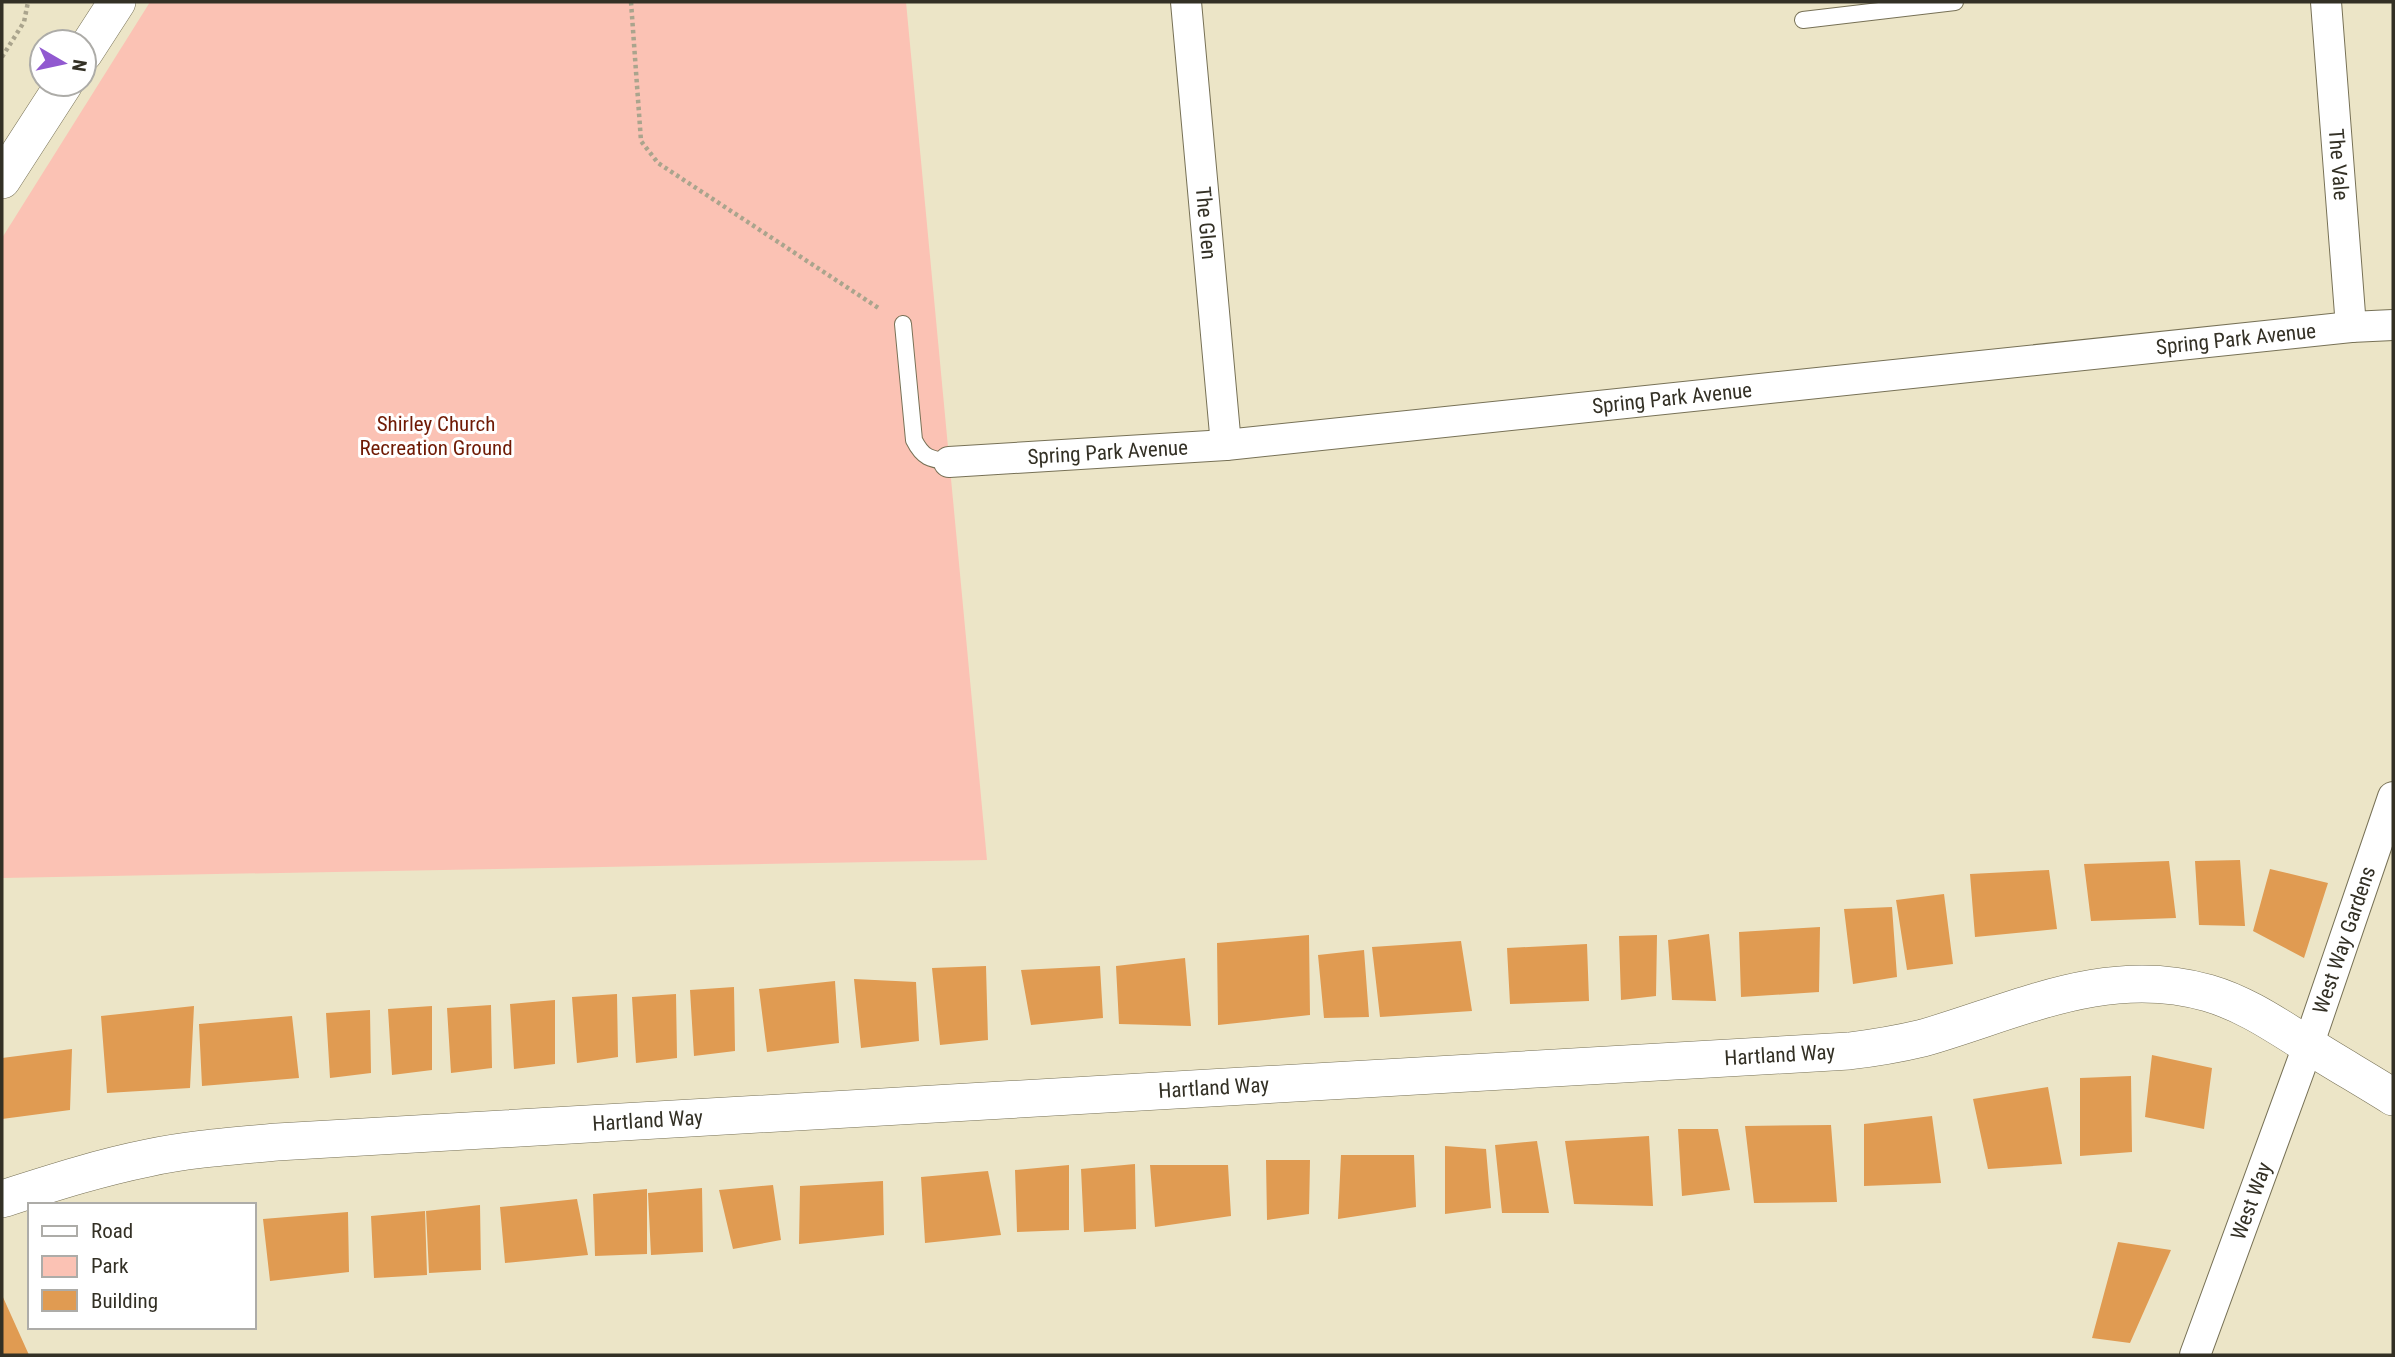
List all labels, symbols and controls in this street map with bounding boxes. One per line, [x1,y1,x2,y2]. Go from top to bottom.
north arrow [28,28,98,98]
text: N [67,58,92,73]
street label: The Vale [2324,128,2353,201]
street label: The Glen [1191,186,1221,261]
street label: Spring Park Avenue [2155,319,2317,359]
street label: Spring Park Avenue [1591,378,1753,419]
park label: Shirley Church Recreation Ground [359,412,513,460]
street label: Spring Park Avenue [1027,435,1189,469]
street label: West Way Gardens [2308,863,2380,1017]
street label: Hartland Way [1724,1040,1836,1070]
street label: Hartland Way [1158,1073,1270,1103]
street label: Hartland Way [592,1105,704,1136]
street label: West Way [2226,1159,2277,1243]
legend [28,1203,256,1329]
text: Road [91,1219,133,1243]
text: Park [91,1254,129,1278]
text: Building [91,1289,158,1313]

